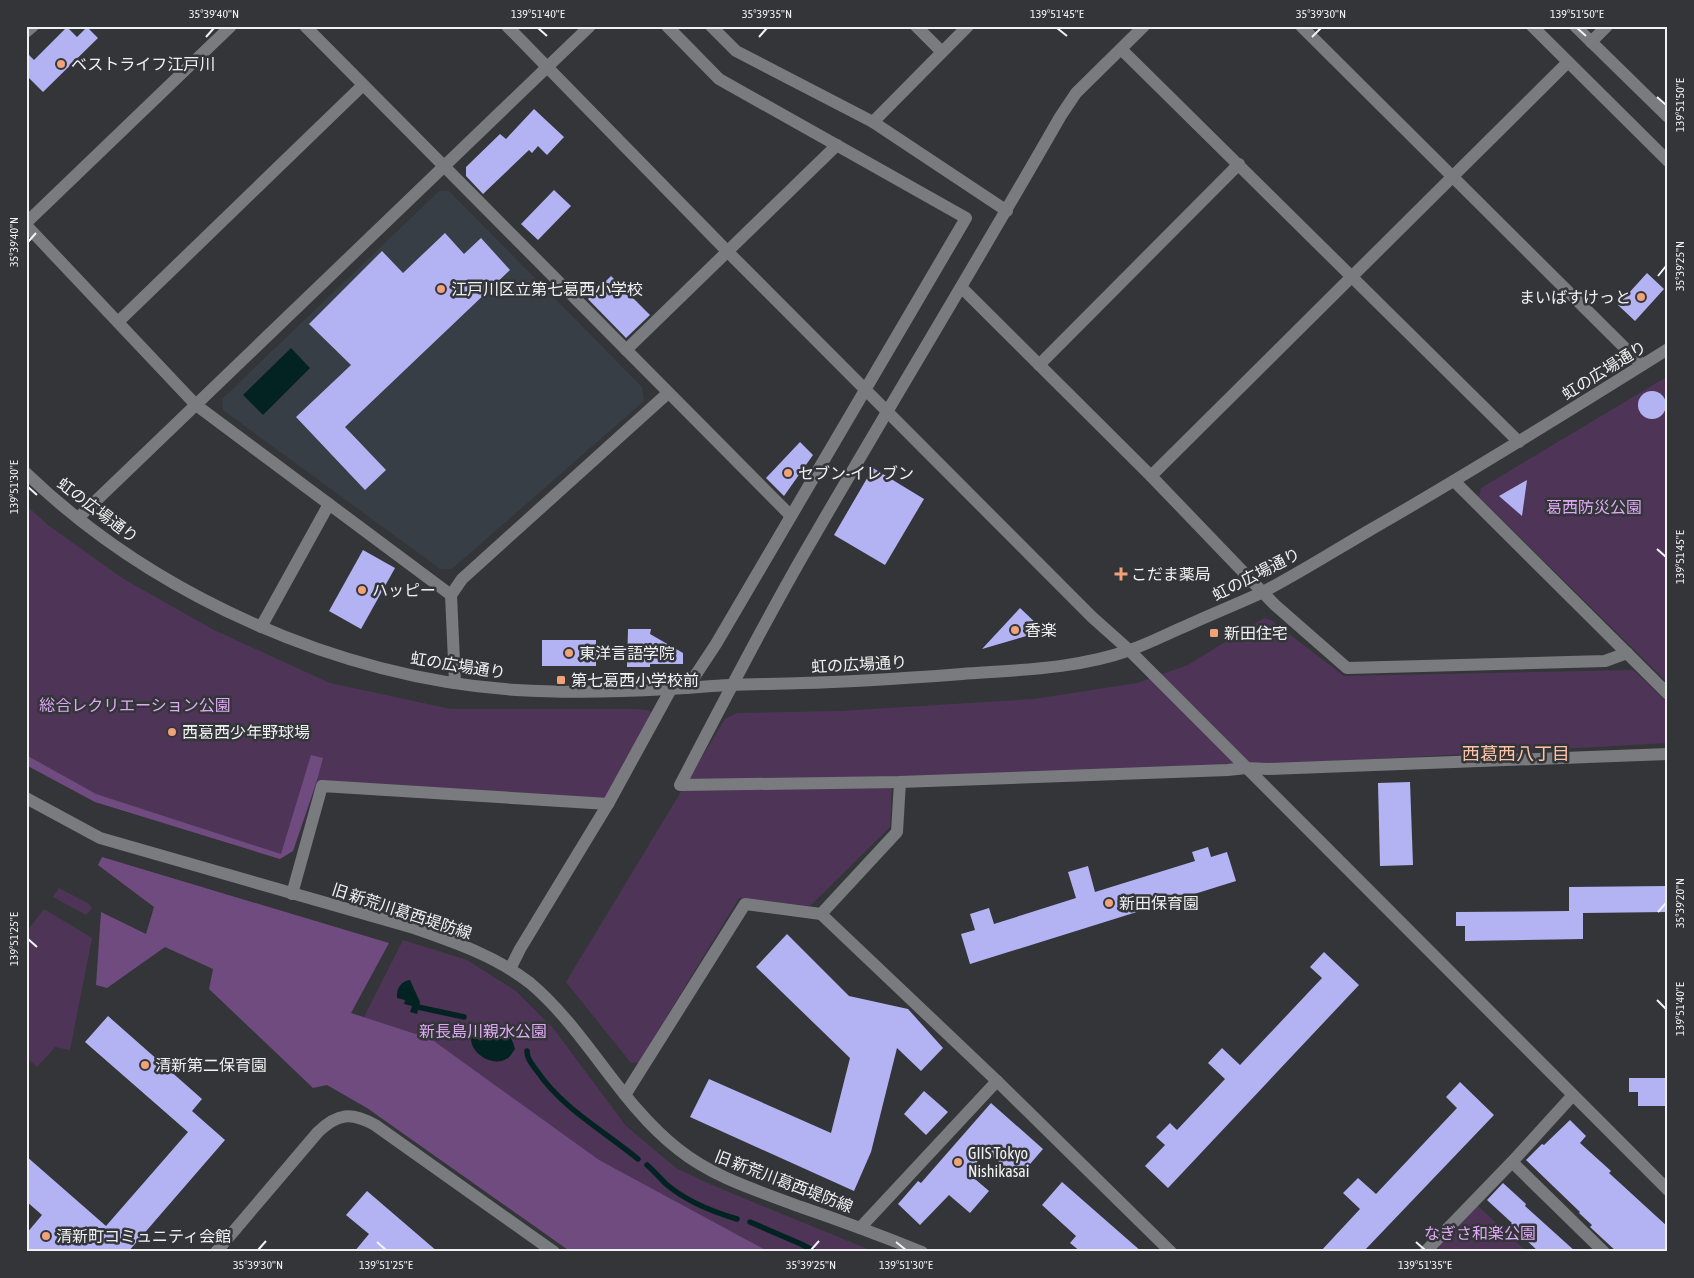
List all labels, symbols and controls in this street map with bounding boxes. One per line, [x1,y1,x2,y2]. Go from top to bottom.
text: 35°39'40"N [189,7,239,21]
text: 139°51'40"E [511,7,565,21]
text: 35°39'35"N [742,7,792,21]
text: 139°51'45"E [1030,7,1084,21]
text: 35°39'30"N [1296,7,1346,21]
text: 139°51'50"E [1550,7,1604,21]
place label: ベストライフ江戸川 [71,55,215,73]
marker: ベストライフ江戸川 [55,58,67,70]
text: 139°51'50"E [1673,78,1687,132]
text: 35°39'40"N [7,217,21,267]
text: 35°39'25"N [1673,241,1687,291]
place label: 江戸川区立第七葛西小学校 [451,280,643,298]
marker: 江戸川区立第七葛西小学校 [435,283,447,295]
place label: まいばすけっと [1519,288,1631,306]
marker: まいばすけっと [1635,291,1647,303]
street label: 虹の広場通り [1559,337,1649,403]
text: 139°51'30"E [7,460,21,514]
place label: セブン-イレブン [798,464,914,482]
marker: セブン-イレブン [782,467,794,479]
street label: 虹の広場通り [54,474,142,546]
park label: 葛西防災公園 [1546,498,1642,516]
text: 139°51'45"E [1673,530,1687,584]
street label: 虹の広場通り [1209,544,1303,604]
place label: こだま薬局 [1131,565,1211,583]
marker: こだま薬局 [1115,568,1127,580]
place label: ハッピー [372,581,436,599]
marker: ハッピー [356,584,368,596]
place label: 香楽 [1025,621,1057,639]
marker: 香楽 [1009,624,1021,636]
place label: 新田住宅 [1224,624,1288,642]
marker: 新田住宅 [1208,627,1220,639]
place label: 東洋言語学院 [579,644,675,662]
marker: 東洋言語学院 [563,647,575,659]
street label: 虹の広場通り [409,649,507,681]
street label: 虹の広場通り [811,652,907,676]
place label: 第七葛西小学校前 [571,671,699,689]
marker: 第七葛西小学校前 [555,674,567,686]
park label: 総合レクリエーション公園 [39,696,231,714]
place label: 西葛西少年野球場 [182,723,310,741]
marker: 西葛西少年野球場 [166,726,178,738]
district label: 西葛西八丁目 [1462,743,1570,764]
text: 35°39'20"N [1673,878,1687,928]
street label: 旧 新荒川葛西堤防線 [330,880,474,942]
place label: 新田保育園 [1119,894,1199,912]
marker: 新田保育園 [1103,897,1115,909]
text: 139°51'25"E [7,912,21,966]
text: 139°51'40"E [1673,982,1687,1036]
park label: 新長島川親水公園 [419,1022,547,1040]
place label: 清新第二保育園 [155,1056,267,1074]
marker: 清新第二保育園 [139,1059,151,1071]
place label: GIIS Tokyo Nishikasai [968,1144,1029,1180]
street label: 旧 新荒川葛西堤防線 [713,1146,855,1216]
marker: GIIS Tokyo Nishikasai [952,1156,964,1168]
park label: なぎさ和楽公園 [1424,1224,1536,1242]
place label: 清新町コミュニティ会館 [56,1227,231,1245]
marker: 清新町コミュニティ会館 [40,1230,52,1242]
text: 35°39'30"N [233,1258,283,1272]
text: 139°51'25"E [359,1258,413,1272]
text: 35°39'25"N [786,1258,836,1272]
text: 139°51'30"E [879,1258,933,1272]
text: 139°51'35"E [1398,1258,1452,1272]

